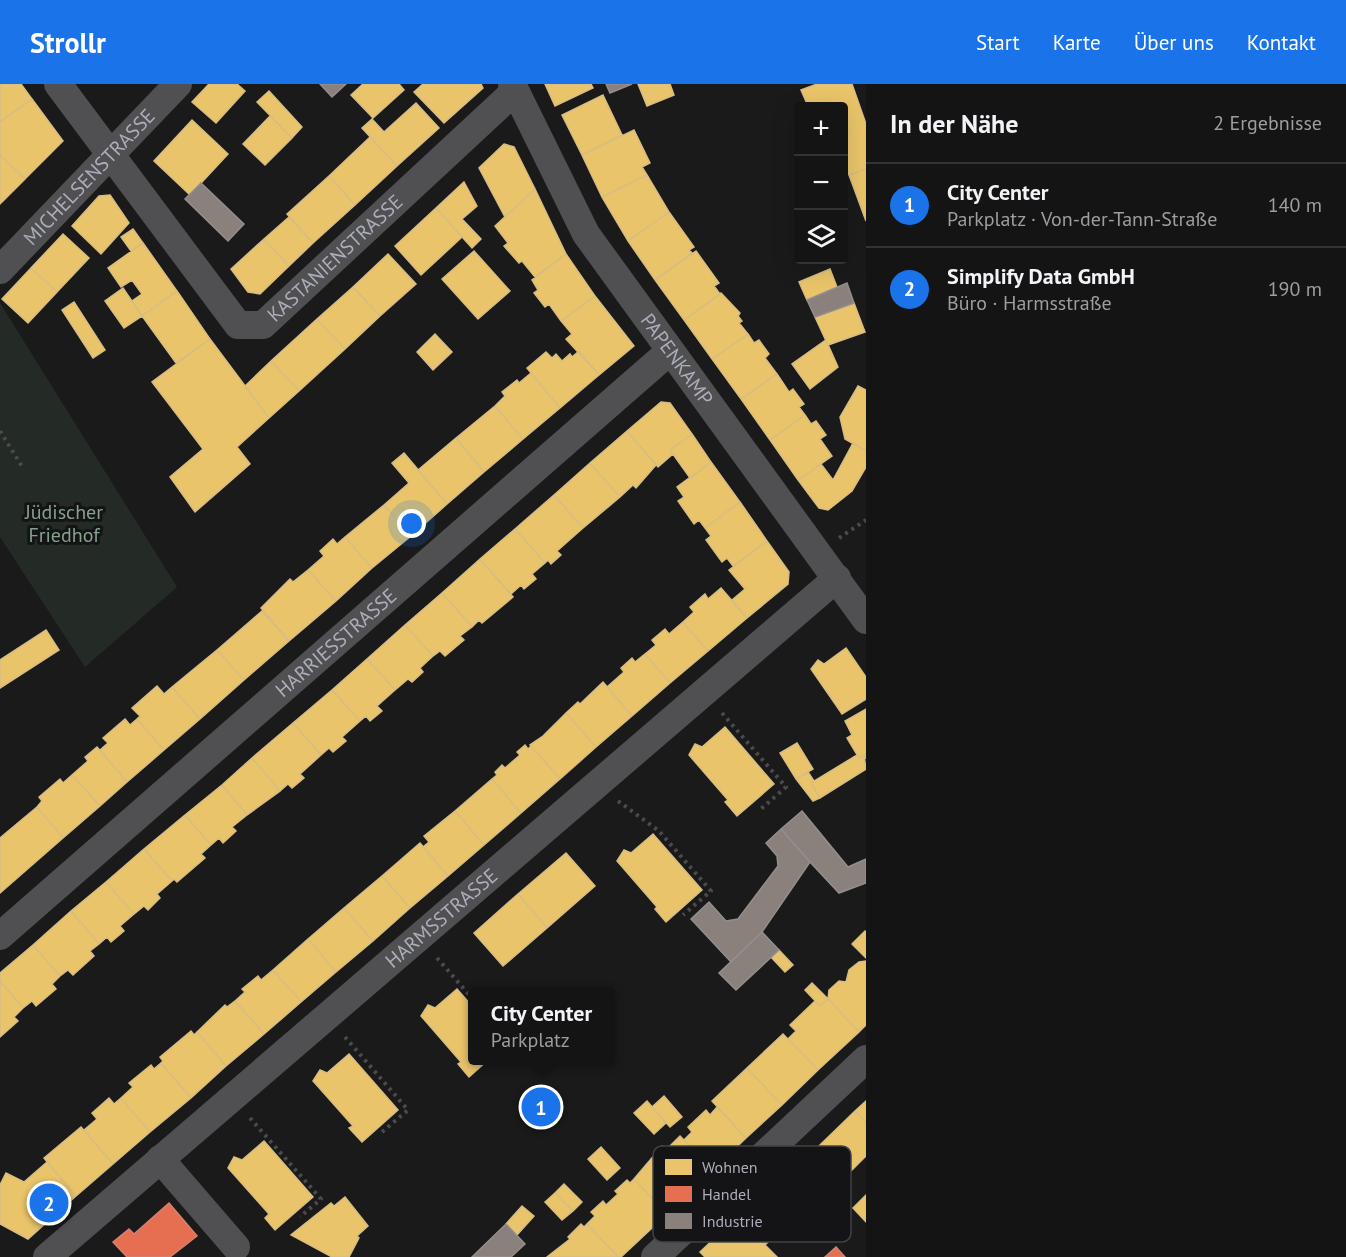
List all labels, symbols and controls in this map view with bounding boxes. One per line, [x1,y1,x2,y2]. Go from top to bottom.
text: Strollr [30,24,106,61]
text: Start [976,29,1020,56]
text: Karte [1053,29,1101,56]
text: Über uns [1134,29,1214,56]
text: Kontakt [1247,29,1316,56]
map controls [794,102,848,264]
button: + [794,102,848,156]
street label: MICHELSENSTRASSE [18,103,161,251]
text: In der Nähe [890,107,1018,140]
text: 2 Ergebnisse [1213,110,1322,136]
button: − [794,156,848,210]
text: City Center [947,178,1049,206]
street label: KASTANIENSTRASSE [262,189,408,327]
text: 1 [904,192,915,218]
text: 140 m [1268,192,1322,218]
text: Parkplatz · Von-der-Tann-Straße [947,206,1217,232]
button: layers [794,210,848,264]
text: Simplify Data GmbH [947,262,1135,290]
text: 2 [904,276,915,302]
text: 190 m [1268,276,1322,302]
text: Büro · Harmsstraße [947,290,1112,316]
street label: PAPENKAMP [635,308,719,410]
park label: Jüdischer Friedhof [24,499,103,548]
your location [397,509,426,538]
street label: HARRIESSTRASSE [270,583,402,703]
street label: HARMSSTRASSE [380,862,503,974]
popup [468,987,615,1065]
text: City Center [491,999,592,1027]
text: Parkplatz [491,1027,570,1053]
pin: 1 [522,1084,560,1130]
legend [653,1146,851,1242]
text: Wohnen [702,1157,758,1177]
pin: 2 [29,1180,68,1226]
text: Handel [702,1184,751,1204]
text: Industrie [702,1211,763,1231]

